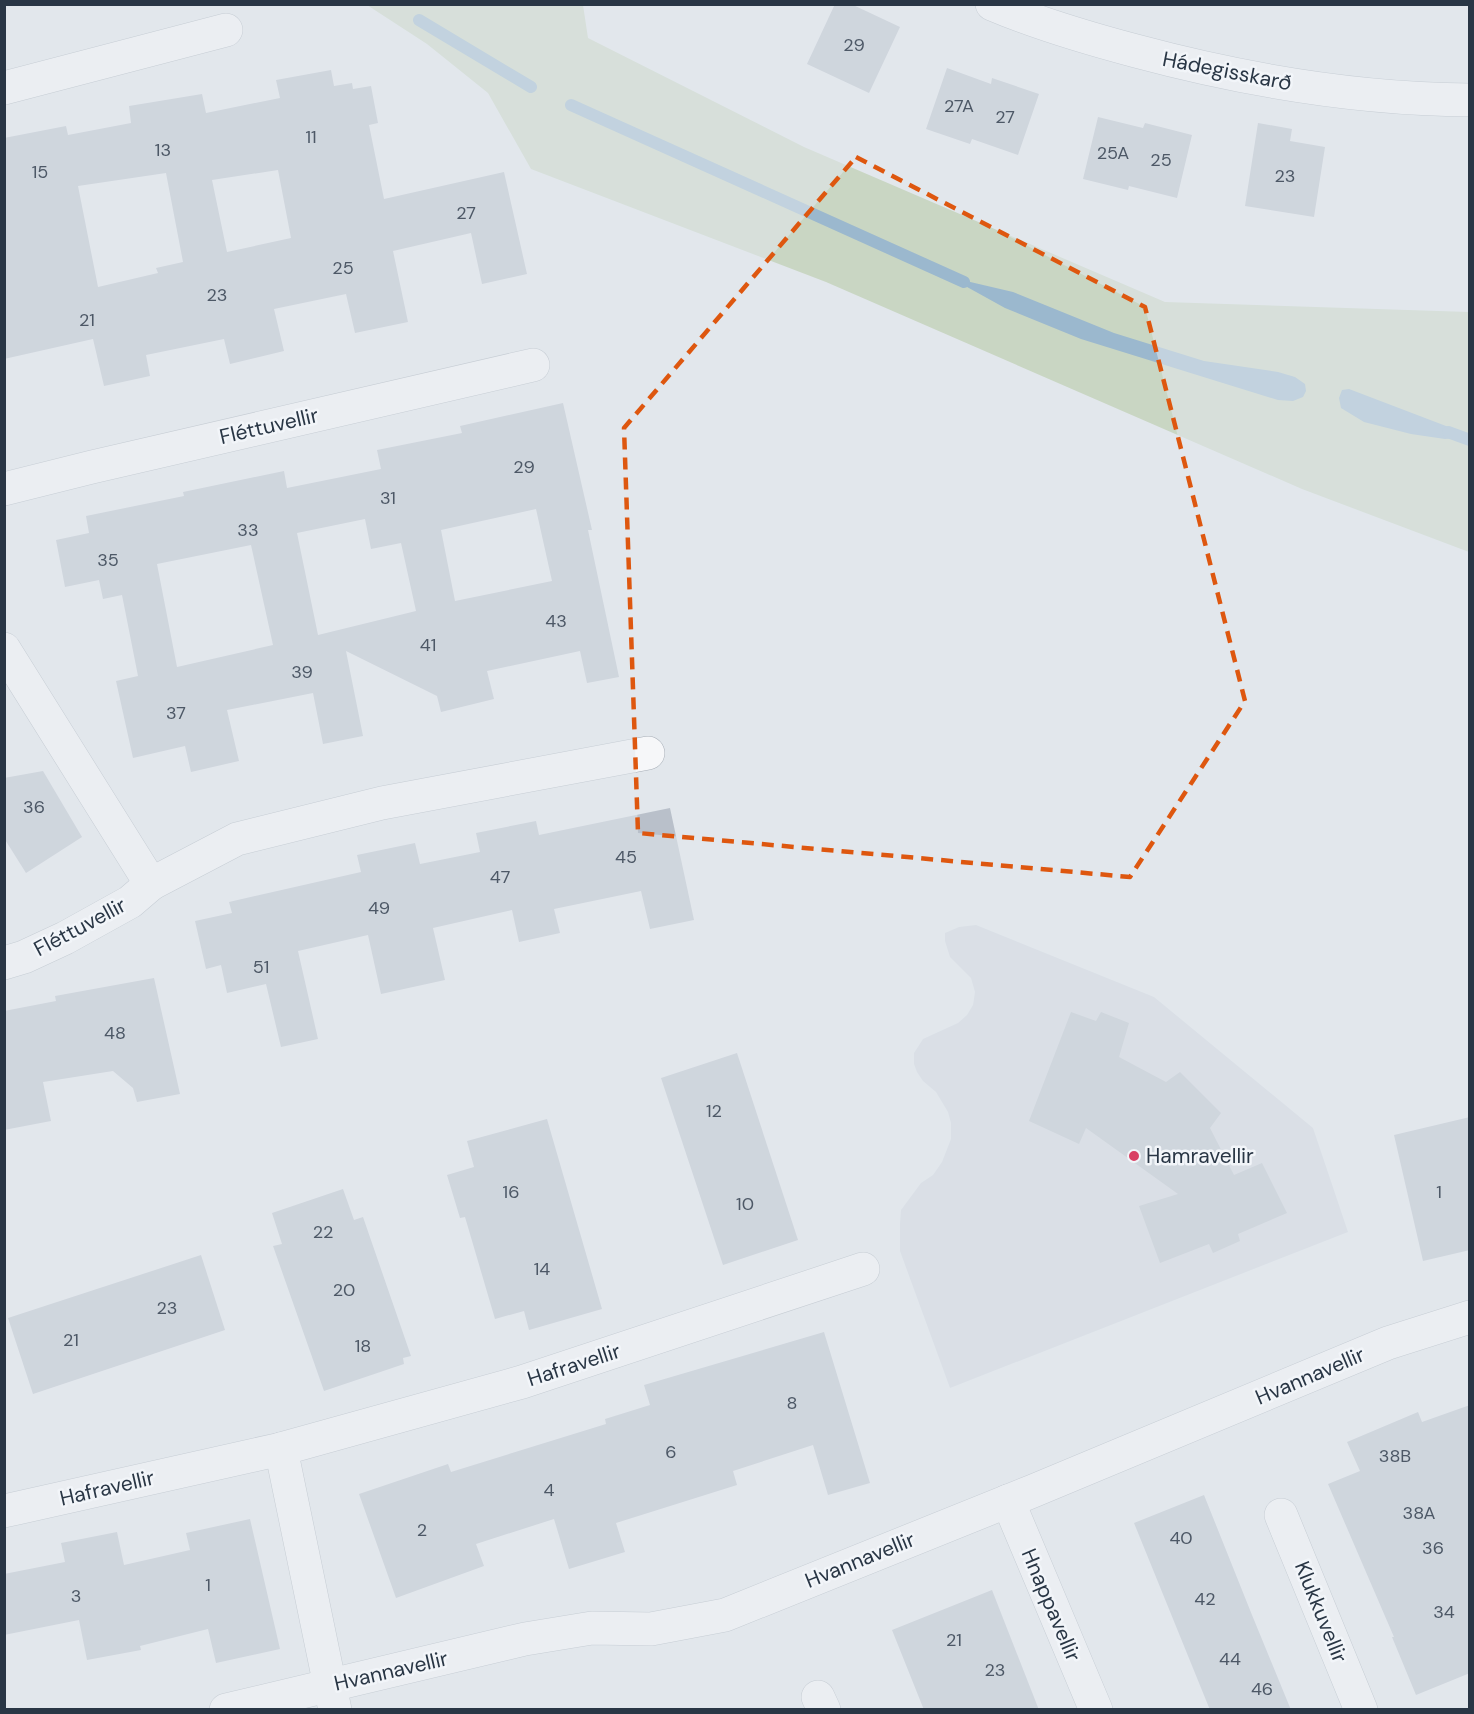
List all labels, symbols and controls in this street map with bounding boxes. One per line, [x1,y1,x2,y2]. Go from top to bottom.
house number: 29 [843,33,865,57]
street label: Hádegisskarð [1160,45,1294,97]
house number: 27A [944,94,974,118]
house number: 27 [995,105,1015,129]
house number: 11 [305,125,317,149]
house number: 13 [155,138,171,162]
house number: 25A [1097,141,1129,165]
house number: 25 [1150,148,1172,172]
house number: 15 [32,160,48,184]
house number: 23 [1274,164,1296,188]
house number: 27 [456,201,476,225]
house number: 25 [332,256,354,280]
house number: 23 [206,283,228,307]
house number: 21 [79,308,95,332]
street label: Fléttuvellir [217,401,321,451]
house number: 29 [513,455,535,479]
house number: 31 [380,486,396,510]
house number: 33 [237,518,259,542]
house number: 35 [97,548,119,572]
house number: 43 [545,609,567,633]
house number: 41 [420,633,436,657]
house number: 39 [291,660,313,684]
house number: 37 [166,701,186,725]
house number: 36 [23,795,45,819]
house number: 45 [615,845,637,869]
house number: 47 [490,865,510,889]
street label: Fléttuvellir [29,891,131,963]
house number: 49 [368,896,390,920]
house number: 51 [253,955,269,979]
house number: 48 [104,1021,126,1045]
house number: 12 [706,1099,722,1123]
place label: Hamravellir [1146,1142,1254,1170]
marker: Hamravellir [1127,1149,1141,1163]
house number: 16 [503,1180,519,1204]
house number: 1 [1436,1180,1442,1204]
house number: 10 [736,1192,754,1216]
house number: 22 [313,1220,333,1244]
house number: 14 [534,1257,550,1281]
house number: 20 [333,1278,355,1302]
house number: 23 [156,1296,178,1320]
house number: 21 [63,1328,79,1352]
house number: 18 [355,1334,371,1358]
street label: Hafravellir [524,1337,624,1393]
street label: Hvannavellir [1251,1340,1369,1412]
house number: 8 [787,1391,797,1415]
house number: 6 [665,1440,677,1464]
house number: 38B [1379,1444,1411,1468]
street label: Hafravellir [57,1463,157,1512]
house number: 4 [544,1478,555,1502]
house number: 38A [1403,1501,1436,1525]
house number: 2 [417,1518,427,1542]
street label: Hvannavellir [801,1525,919,1595]
house number: 40 [1169,1526,1193,1550]
house number: 36 [1422,1536,1444,1560]
street label: Hnappavellir [1015,1544,1087,1666]
street label: Klukkuvellir [1288,1557,1354,1667]
house number: 1 [205,1573,211,1597]
house number: 3 [71,1584,81,1608]
house number: 42 [1194,1587,1216,1611]
house number: 34 [1433,1600,1455,1624]
house number: 21 [946,1628,962,1652]
street label: Hvannavellir [331,1644,451,1698]
house number: 44 [1219,1647,1241,1671]
house number: 23 [984,1658,1006,1682]
house number: 46 [1251,1677,1273,1701]

